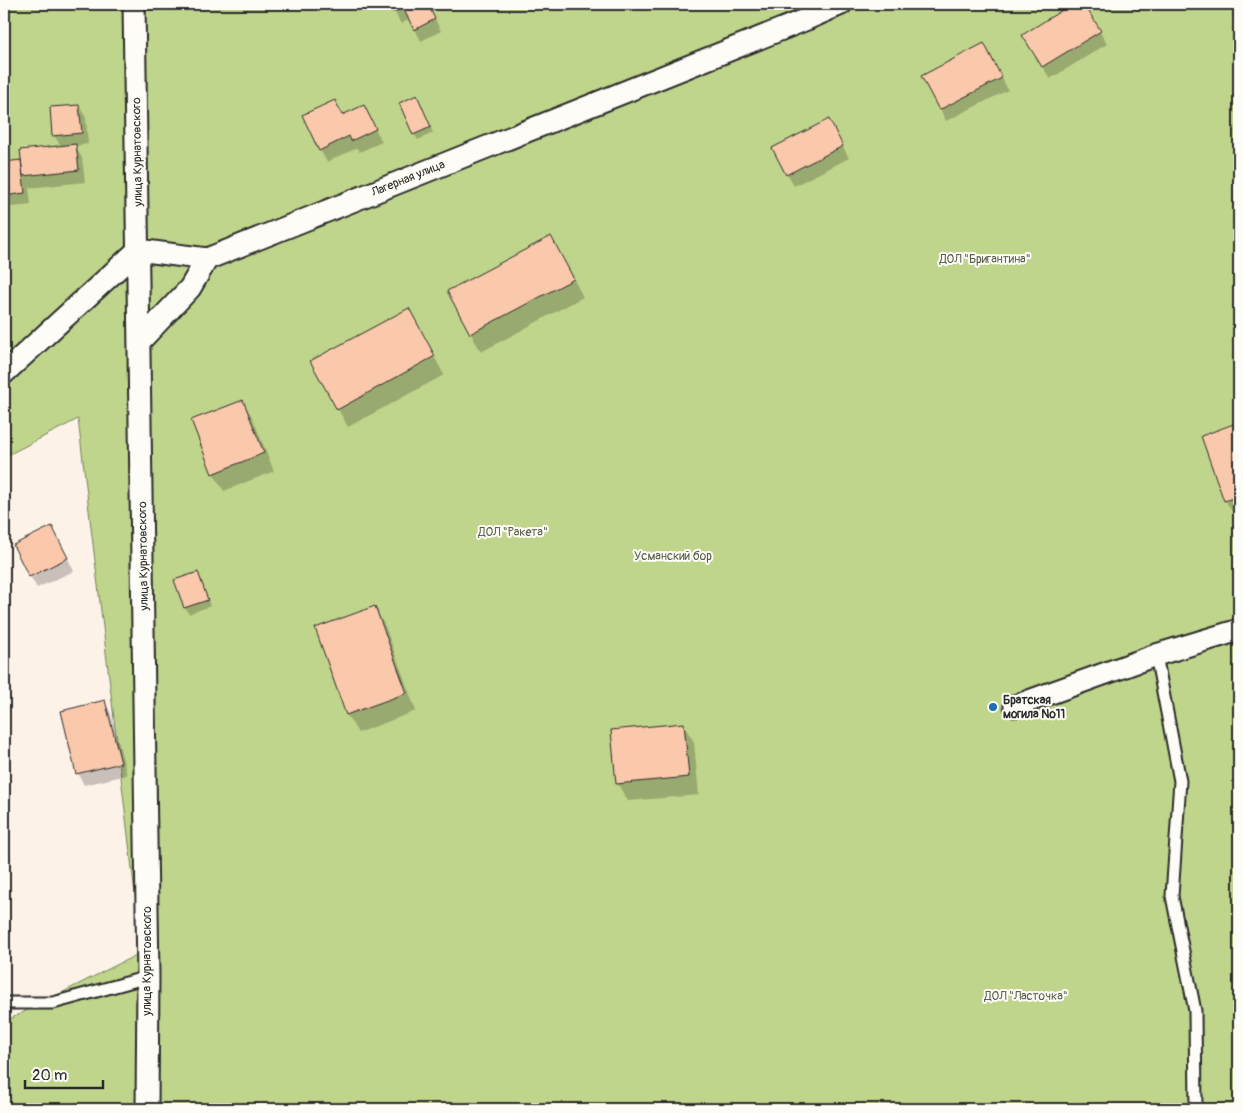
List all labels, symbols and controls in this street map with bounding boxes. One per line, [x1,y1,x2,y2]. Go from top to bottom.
street label: улица Курнатовского [129,97,146,208]
street label: Лагерная улица [368,157,448,200]
park label: ДОЛ "Бригантина" [938,252,1031,267]
street label: улица Курнатовского [135,501,152,612]
park label: ДОЛ "Ракета" [477,525,548,540]
park label: Усманский бор [634,549,712,564]
place label: Братская могила №11 [1003,693,1065,722]
marker: Братская могила №11 [987,701,999,713]
street label: улица Курнатовского [140,906,155,1017]
park label: ДОЛ "Ласточка" [983,989,1068,1004]
scale bar [25,1058,102,1090]
text: 20 m [32,1066,67,1085]

